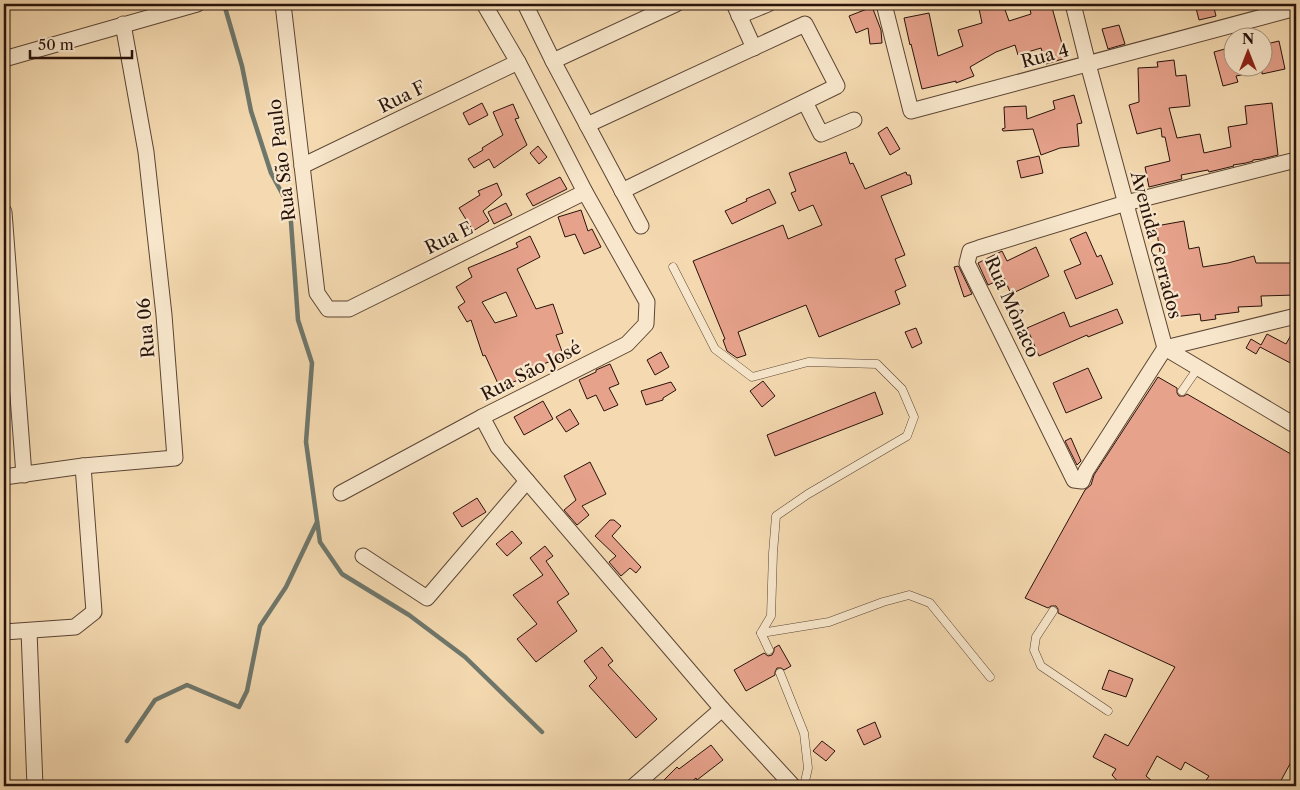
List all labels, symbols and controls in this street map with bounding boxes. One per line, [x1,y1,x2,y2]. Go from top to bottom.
scale bar [30,28,132,60]
north arrow [1222,28,1272,78]
text: N [1242,30,1254,48]
text: 50 m [38,35,74,54]
street label: Rua 4 [1019,39,1071,73]
street label: Rua F [375,76,430,118]
street label: Rua São Paulo [264,98,300,222]
street label: Avenida Cerrados [1125,168,1186,321]
street label: Rua E [421,217,477,259]
street label: Rua Mônaco [980,253,1044,361]
street label: Rua 06 [132,297,160,359]
street label: Rua São José [477,336,585,406]

